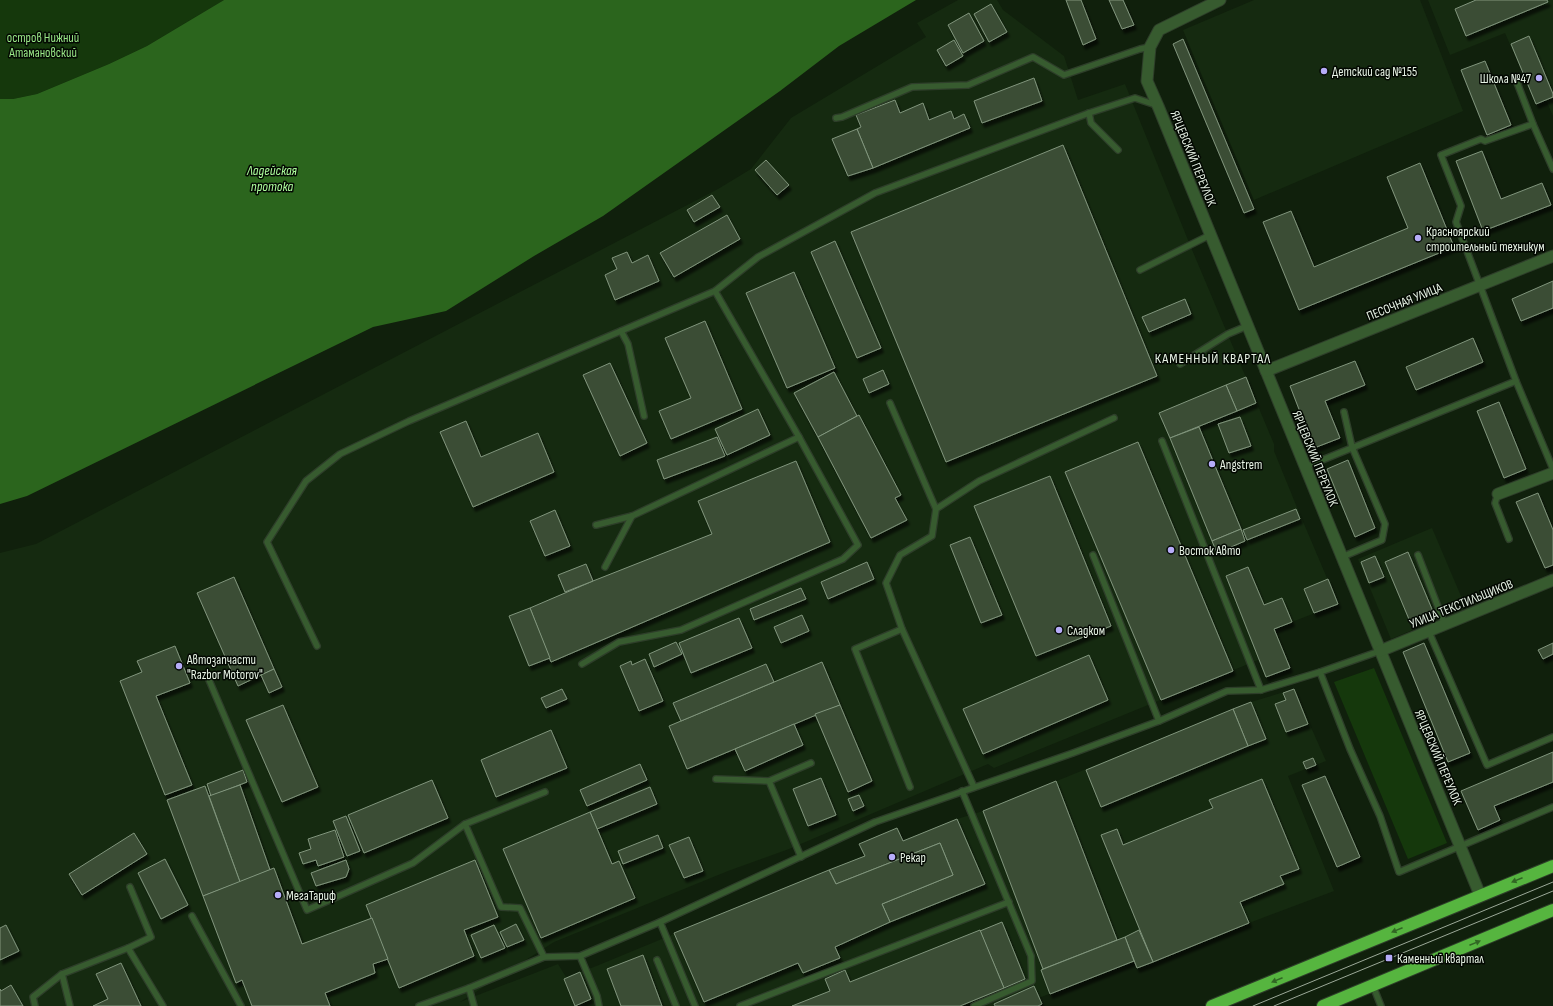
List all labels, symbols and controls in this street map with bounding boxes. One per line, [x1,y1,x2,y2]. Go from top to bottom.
park label: остров Нижний Атамановский [7,30,79,61]
place label: Детский сад №155 [1332,64,1417,80]
marker: Детский сад №155 [1319,66,1329,76]
place label: Школа №47 [1480,71,1532,87]
marker: Школа №47 [1534,73,1544,83]
street label: ЯРЦЕВСКИЙ ПЕРЕУЛОК [1167,108,1220,209]
water label: Ладейская протока [246,162,298,195]
place label: Красноярский строительный техникум [1426,224,1545,255]
marker: Красноярский строительный техникум [1413,233,1423,243]
street label: ПЕСОЧНАЯ УЛИЦА [1364,279,1445,324]
district label: КАМЕННЫЙ КВАРТАЛ [1155,350,1271,367]
street label: ЯРЦЕВСКИЙ ПЕРЕУЛОК [1289,408,1342,509]
place label: Angstrem [1219,457,1262,473]
marker: Angstrem [1207,459,1217,469]
place label: Восток Авто [1179,543,1241,559]
marker: Восток Авто [1166,545,1176,555]
street label: УЛИЦА ТЕКСТИЛЬЩИКОВ [1407,576,1516,632]
place label: Сладком [1067,623,1105,639]
marker: Сладком [1054,625,1064,635]
place label: Автозапчасти "Razbor Motorov" [186,652,263,683]
marker: Автозапчасти "Razbor Motorov" [174,661,184,671]
street label: ЯРЦЕВСКИЙ ПЕРЕУЛОК [1411,707,1465,808]
place label: Рекар [900,850,926,866]
marker: Рекар [887,852,897,862]
one-way arrow [1510,878,1522,884]
place label: МегаТариф [286,888,336,904]
marker: МегаТариф [273,890,283,900]
one-way arrow [1390,928,1402,934]
one-way arrow [1470,940,1481,946]
place label: Каменный квартал [1397,951,1484,967]
marker: Каменный квартал [1384,953,1394,963]
one-way arrow [1270,977,1282,983]

